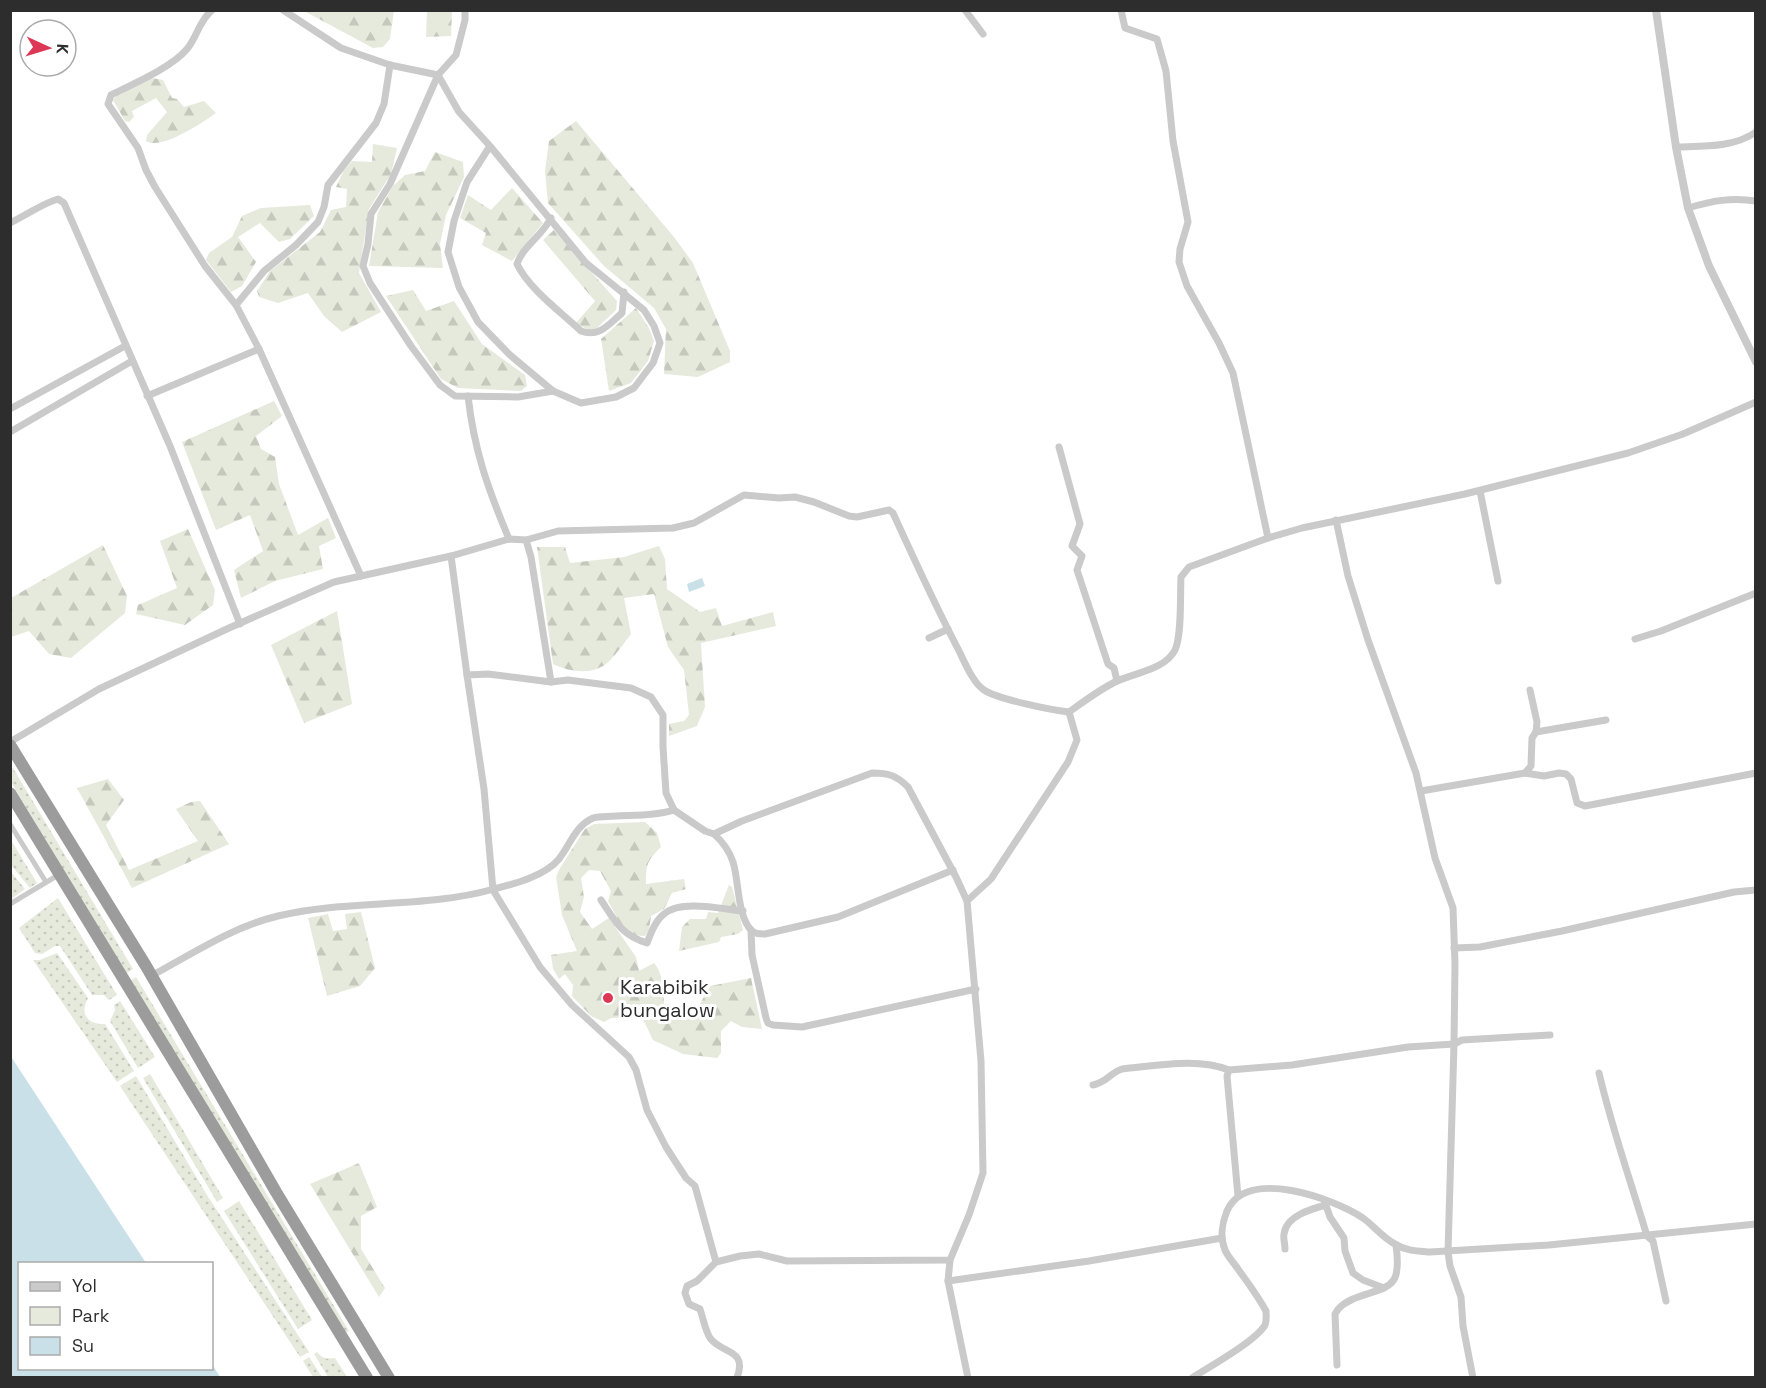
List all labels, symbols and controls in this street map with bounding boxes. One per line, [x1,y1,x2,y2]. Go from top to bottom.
north arrow [18,18,78,78]
text: K [52,43,73,55]
place label: Karabibik bungalow [620,974,715,1023]
marker: Karabibik bungalow [601,991,615,1005]
legend [18,1262,213,1370]
text: Yol [72,1274,97,1297]
text: Park [72,1304,110,1327]
text: Su [72,1334,94,1357]

